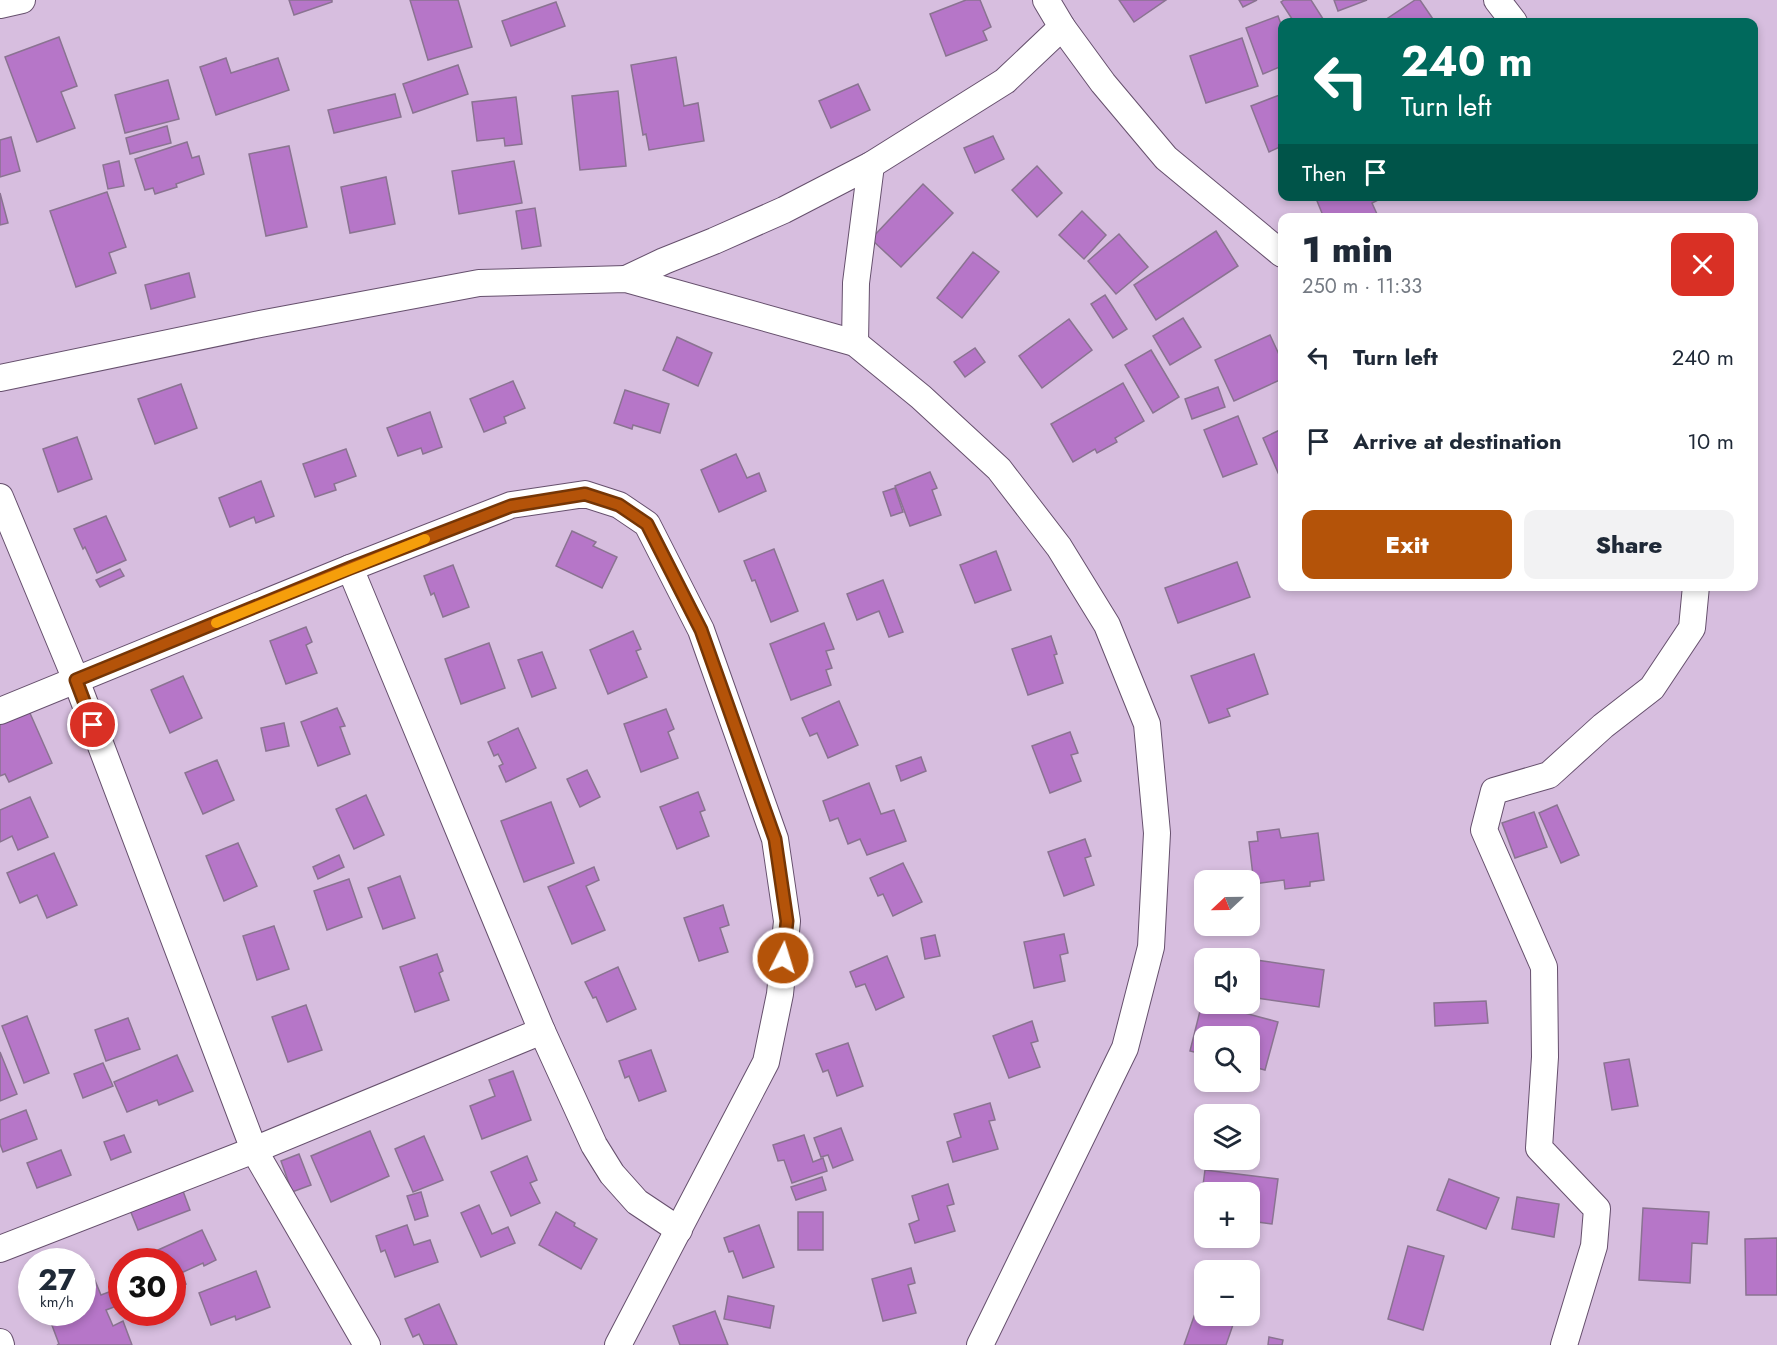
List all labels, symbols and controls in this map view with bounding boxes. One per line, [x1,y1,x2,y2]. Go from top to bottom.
text: 240 m [1401,31,1533,92]
icon: left [1302,42,1380,120]
text: Turn left [1401,87,1491,126]
icon: arrive [1359,156,1392,189]
text: Then [1302,157,1347,189]
text: 1 min [1302,223,1393,275]
button: close [1671,233,1734,296]
text: 250 m · 11:33 [1302,272,1422,301]
icon: left [1302,341,1335,374]
text: Turn left [1353,341,1438,373]
text: 240 m [1672,341,1734,373]
icon: arrive [1302,425,1335,458]
text: Arrive at destination [1353,425,1562,457]
text: 10 m [1687,425,1734,457]
button: Exit [1302,510,1512,579]
button: Share [1524,510,1734,579]
pin [67,699,118,750]
icon: arrive [76,708,109,741]
north arrow [1194,870,1260,936]
map controls [1194,870,1260,1326]
position arrow [751,926,815,990]
button: sound [1194,948,1260,1014]
button: search [1194,1026,1260,1092]
button: layers [1194,1104,1260,1170]
button: + [1194,1182,1260,1248]
speed limit sign: 30 [108,1248,186,1326]
text: 27 [38,1258,76,1301]
button: − [1194,1260,1260,1326]
text: km/h [40,1291,74,1313]

